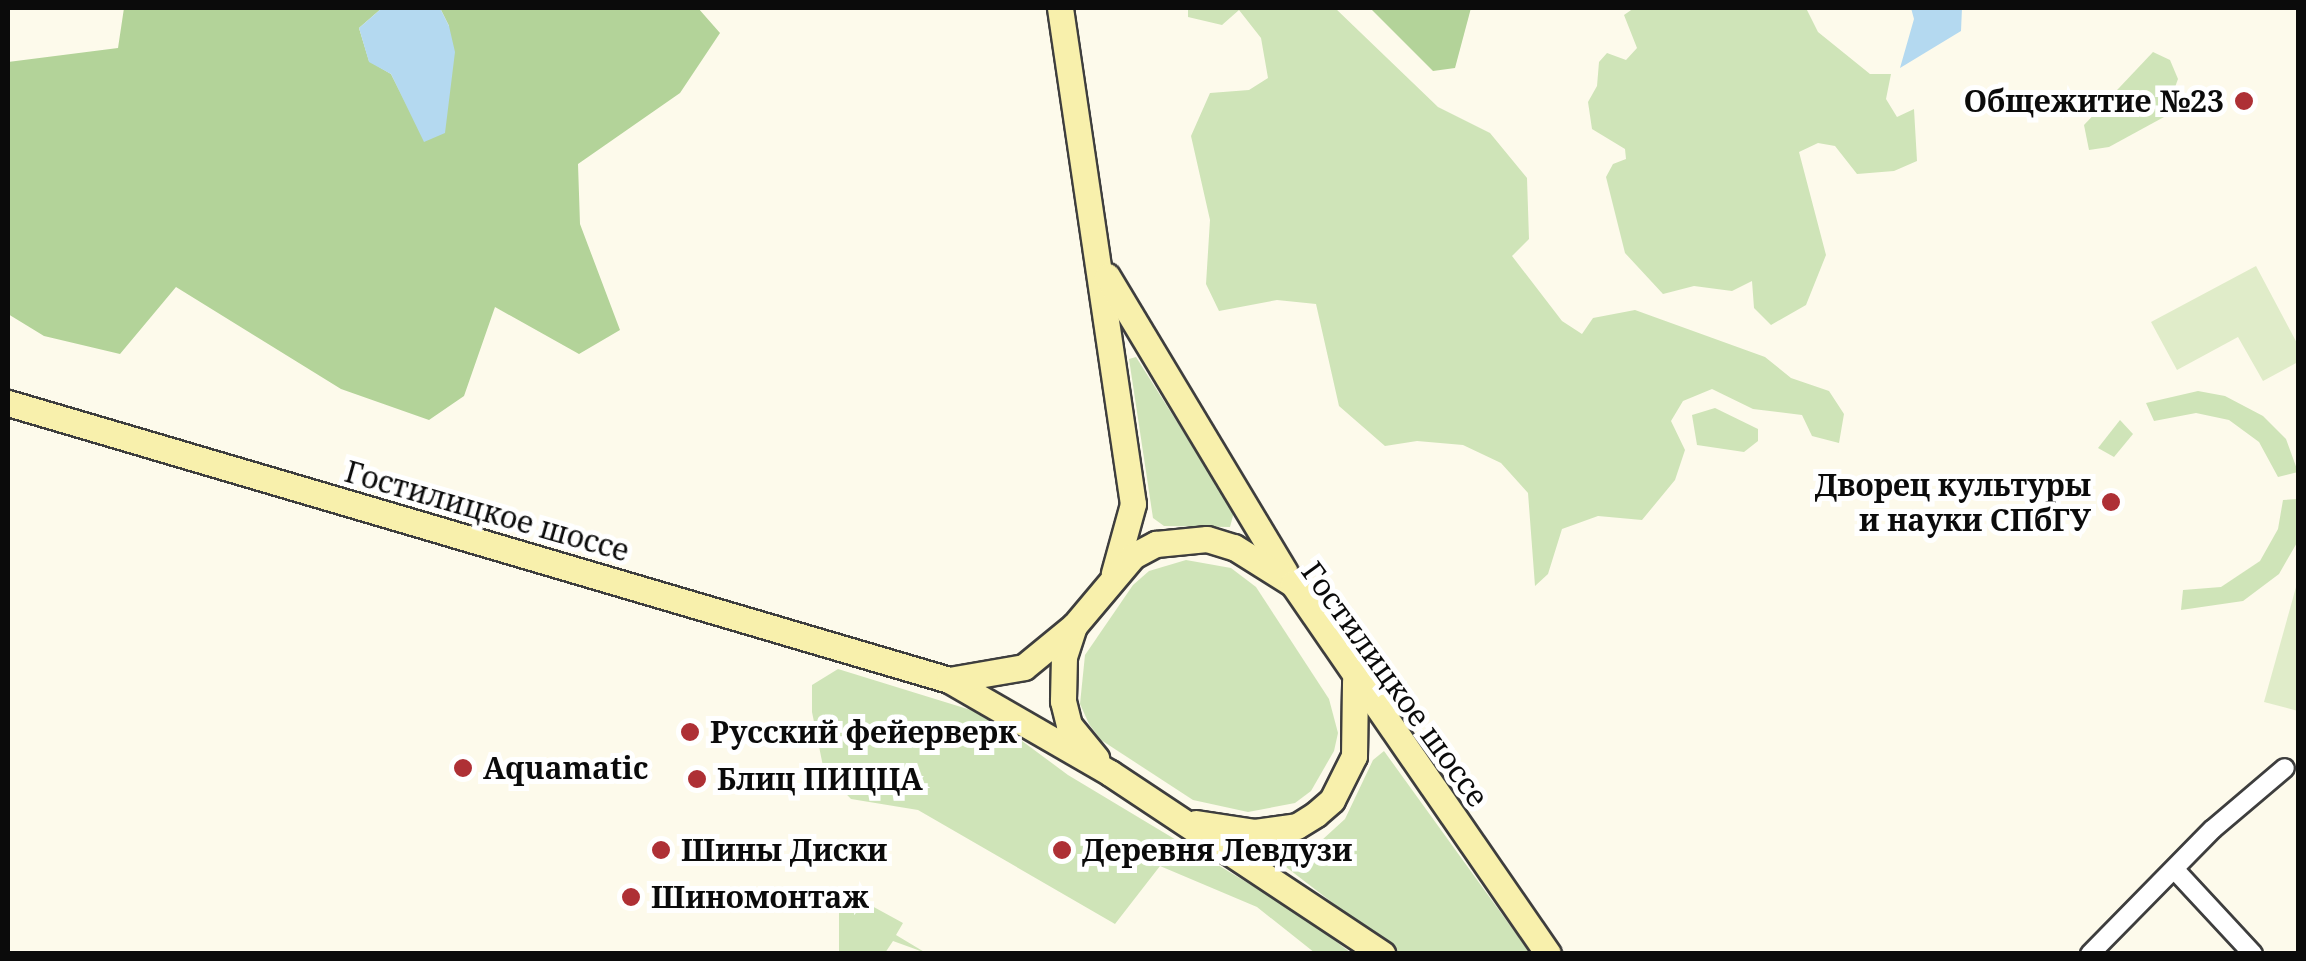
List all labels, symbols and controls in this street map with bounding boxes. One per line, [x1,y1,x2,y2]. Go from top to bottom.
place label: Общежитие №23 [1964,83,2224,119]
marker: Общежитие №23 [2233,90,2255,112]
street label: Гостилицкое шоссе [341,453,633,569]
place label: Дворец культуры и науки СПбГУ [1815,467,2091,538]
marker: Дворец культуры и науки СПбГУ [2100,491,2122,513]
street label: Гостилицкое шоссе [1294,555,1496,813]
place label: Русский фейерверк [710,714,1017,750]
marker: Русский фейерверк [679,721,701,743]
place label: Aquamatic [483,750,649,786]
marker: Aquamatic [452,757,474,779]
place label: Блиц ПИЦЦА [717,761,923,797]
marker: Блиц ПИЦЦА [686,768,708,790]
place label: Шины Диски [681,832,887,868]
place label: Деревня Левдузи [1082,832,1352,868]
marker: Шины Диски [650,839,672,861]
marker: Деревня Левдузи [1051,839,1073,861]
place label: Шиномонтаж [651,879,869,915]
marker: Шиномонтаж [620,886,642,908]

